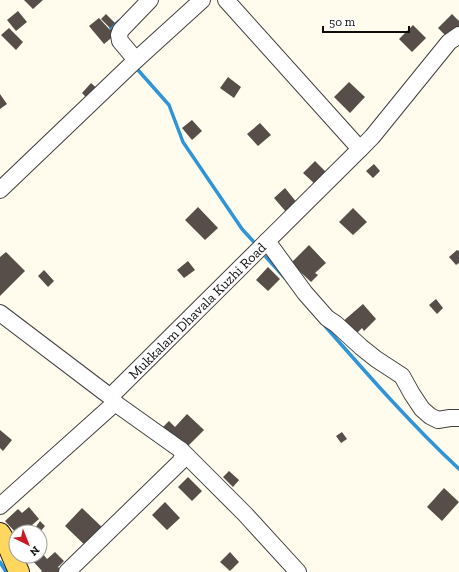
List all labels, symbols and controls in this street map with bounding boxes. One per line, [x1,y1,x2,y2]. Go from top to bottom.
scale bar [323,8,409,34]
text: 50 m [329,15,356,29]
street label: Mukkalam Dhavala Kuzhi Road [125,239,270,383]
north arrow [8,524,48,564]
text: N [27,543,42,559]

